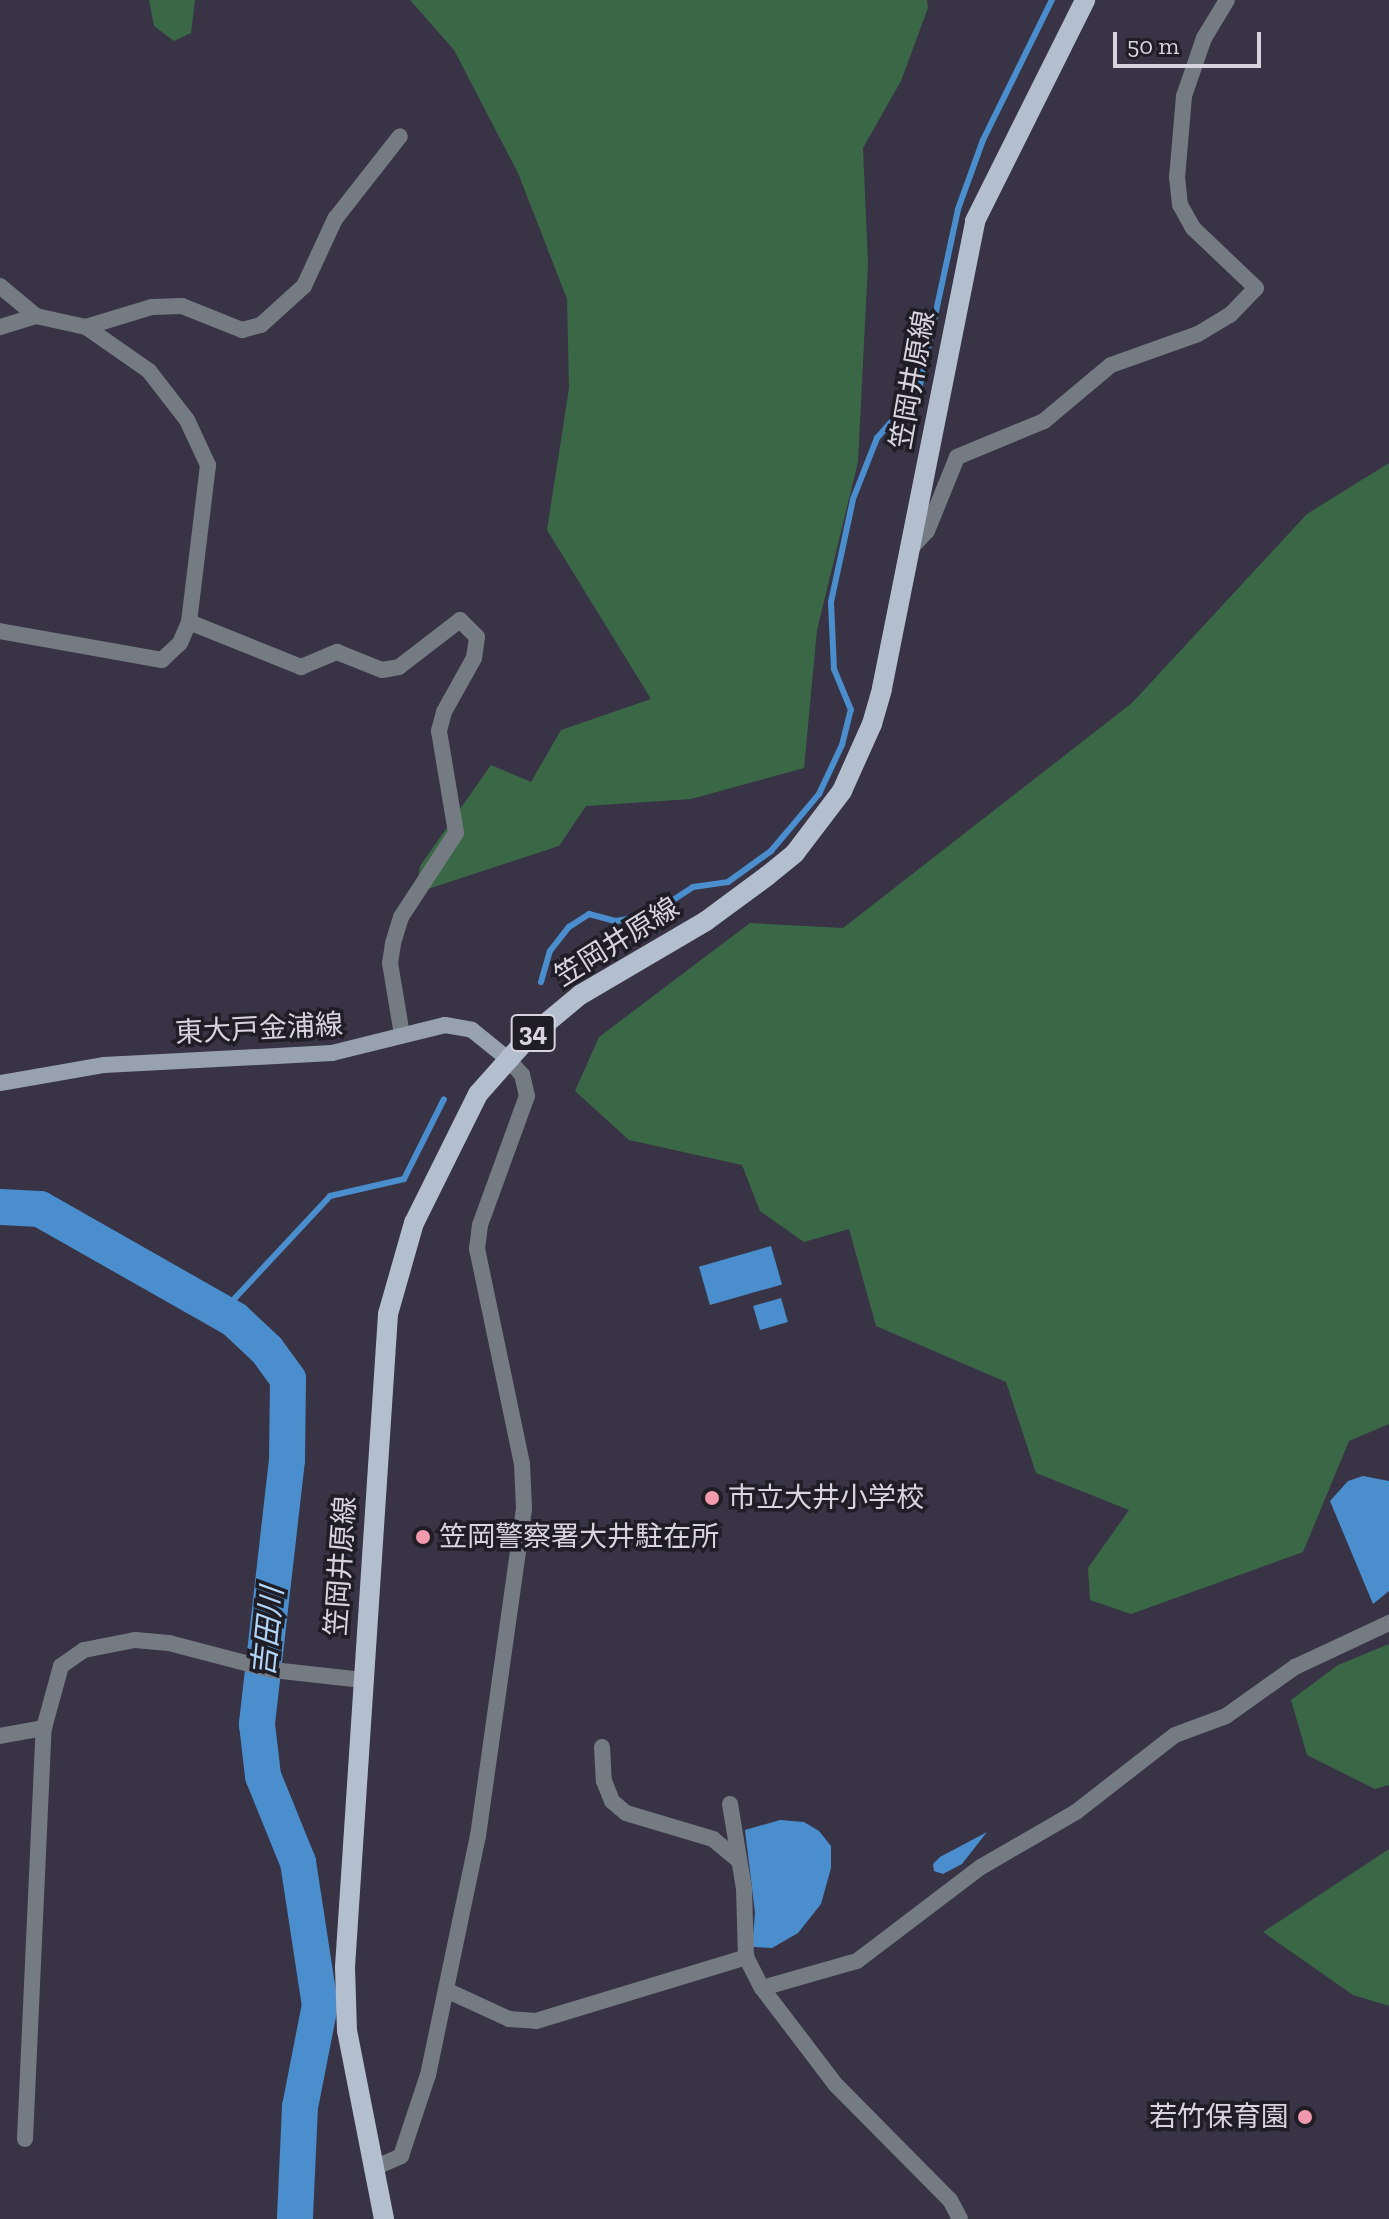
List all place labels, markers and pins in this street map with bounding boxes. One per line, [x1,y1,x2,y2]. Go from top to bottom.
place label: 市立大井小学校 [728,1481,924,1515]
marker: 市立大井小学校 [703,1489,721,1507]
place label: 笠岡警察署大井駐在所 [439,1520,719,1554]
marker: 笠岡警察署大井駐在所 [414,1528,432,1546]
place label: 若竹保育園 [1149,2100,1289,2134]
marker: 若竹保育園 [1296,2108,1314,2126]

